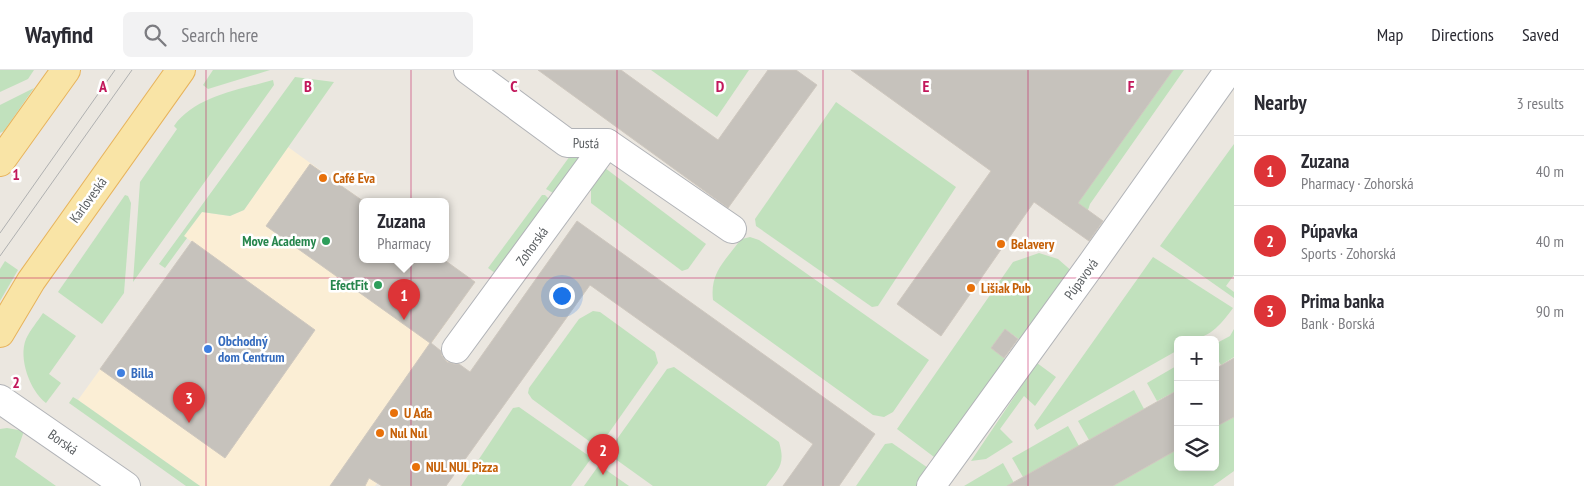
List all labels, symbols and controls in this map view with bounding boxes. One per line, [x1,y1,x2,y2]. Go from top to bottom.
search box [123,12,473,57]
text: Wayfind [25,19,93,50]
icon: search [141,21,169,49]
text: Search here [181,23,258,47]
text: Map [1377,23,1403,46]
text: Directions [1431,23,1494,46]
text: Saved [1522,23,1559,46]
text: A [98,76,108,96]
text: B [304,76,312,96]
text: C [510,76,518,96]
text: D [716,76,725,96]
text: E [923,76,930,96]
text: F [1128,76,1135,96]
text: Nearby [1254,89,1307,116]
text: 3 results [1517,93,1564,113]
street label: Pustá [573,134,599,152]
text: Zuzana [1301,149,1349,173]
text: 1 [1266,161,1274,181]
text: 40 m [1536,161,1564,181]
text: 1 [12,164,20,184]
place label: Café Eva [333,169,375,187]
marker: Café Eva [317,172,329,184]
text: Pharmacy · Zohorská [1301,173,1414,193]
street label: Karloveská [65,174,111,226]
popup [359,198,449,263]
text: Zuzana [377,209,426,233]
text: Púpavka [1301,219,1358,243]
street label: Zohorská [512,223,552,269]
text: 2 [1266,231,1274,251]
text: 40 m [1536,231,1564,251]
place label: Move Academy [242,232,316,250]
text: Pharmacy [377,233,431,253]
marker: Move Academy [320,235,332,247]
place label: Belavery [1011,235,1055,253]
marker: Belavery [995,238,1007,250]
text: Sports · Zohorská [1301,243,1396,263]
street label: Púpavová [1060,255,1102,303]
place label: EfectFit [330,276,368,294]
marker: EfectFit [372,279,384,291]
pin: 1 [388,279,420,320]
place label: Lišiak Pub [981,279,1031,297]
marker: Lišiak Pub [965,282,977,294]
your location [549,283,575,309]
text: Prima banka [1301,289,1384,313]
text: 3 [1266,301,1274,321]
text: 90 m [1536,301,1564,321]
text: Bank · Borská [1301,313,1375,333]
place label: Obchodný dom Centrum [218,332,284,366]
map controls [1174,336,1219,471]
button: + [1174,336,1219,381]
marker: Obchodný dom Centrum [202,343,214,355]
place label: Billa [131,364,154,382]
marker: Billa [115,367,127,379]
text: 2 [12,372,20,392]
button: − [1174,381,1219,426]
pin: 3 [173,382,205,423]
place label: U Aďa [404,404,433,422]
marker: U Aďa [388,407,400,419]
place label: Nul Nul [390,424,428,442]
street label: Borská [45,425,81,459]
button: layers [1174,426,1219,471]
marker: Nul Nul [374,427,386,439]
pin: 2 [587,434,619,475]
place label: NUL NUL Pizza [426,458,498,476]
marker: NUL NUL Pizza [410,461,422,473]

